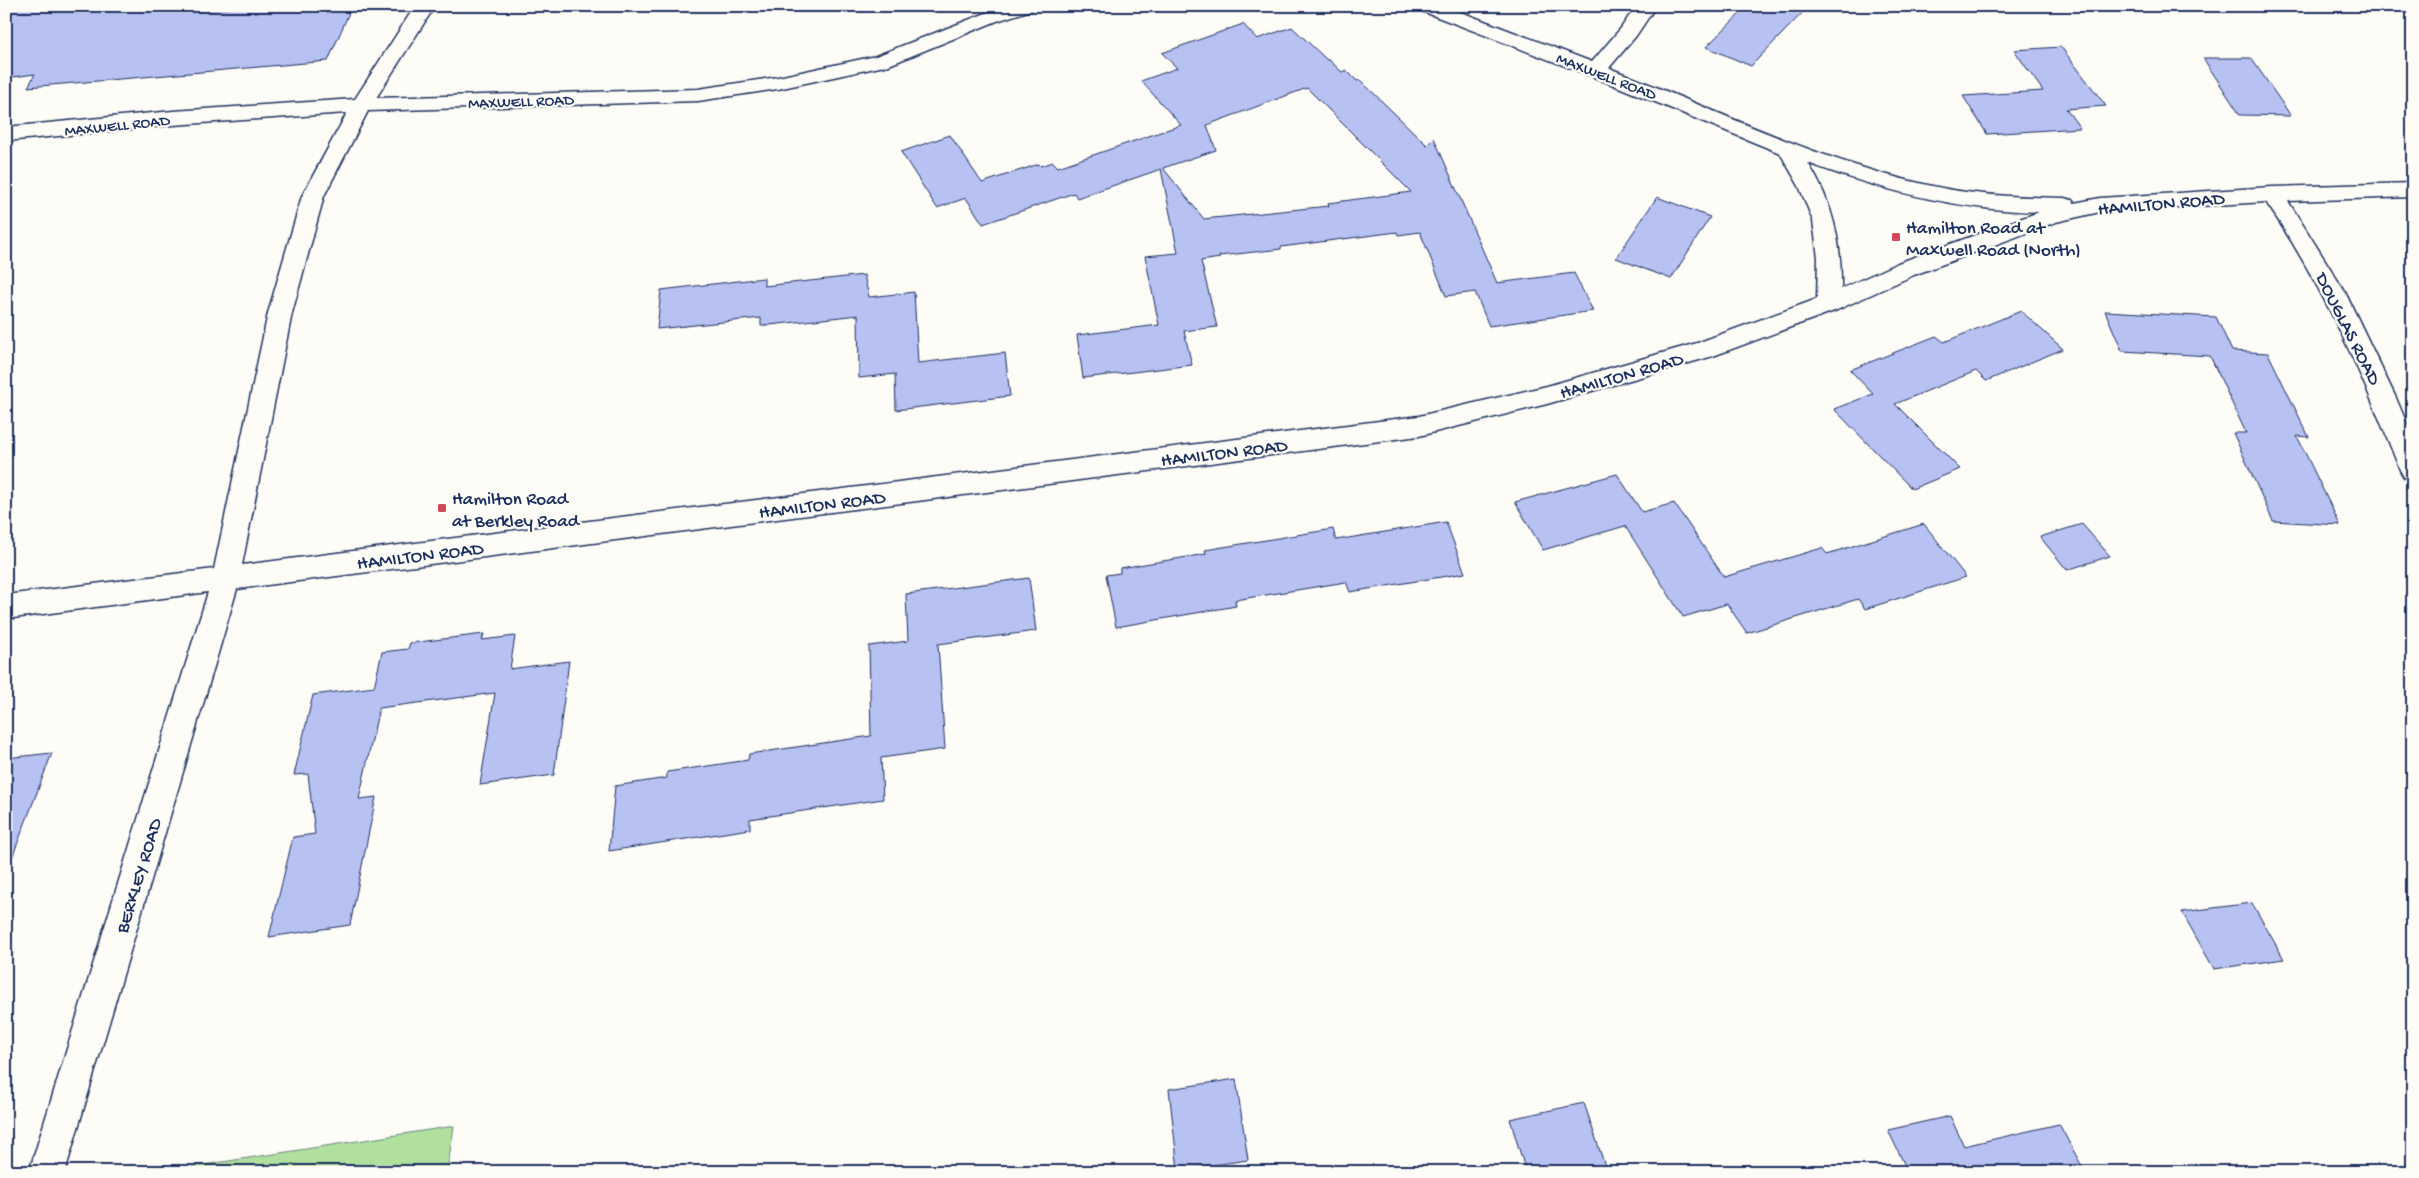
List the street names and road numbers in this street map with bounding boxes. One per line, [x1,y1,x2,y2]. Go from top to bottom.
street label: MAXWELL ROAD [1553,50,1659,106]
street label: MAXWELL ROAD [468,92,575,115]
street label: MAXWELL ROAD [64,112,172,142]
street label: HAMILTON ROAD [2097,188,2226,222]
street label: DOUGLAS ROAD [2308,268,2385,390]
street label: HAMILTON ROAD [1558,349,1687,406]
street label: HAMILTON ROAD [1160,435,1290,474]
street label: HAMILTON ROAD [758,487,888,526]
street label: HAMILTON ROAD [356,538,486,577]
street label: BERKLEY ROAD [112,815,169,937]

